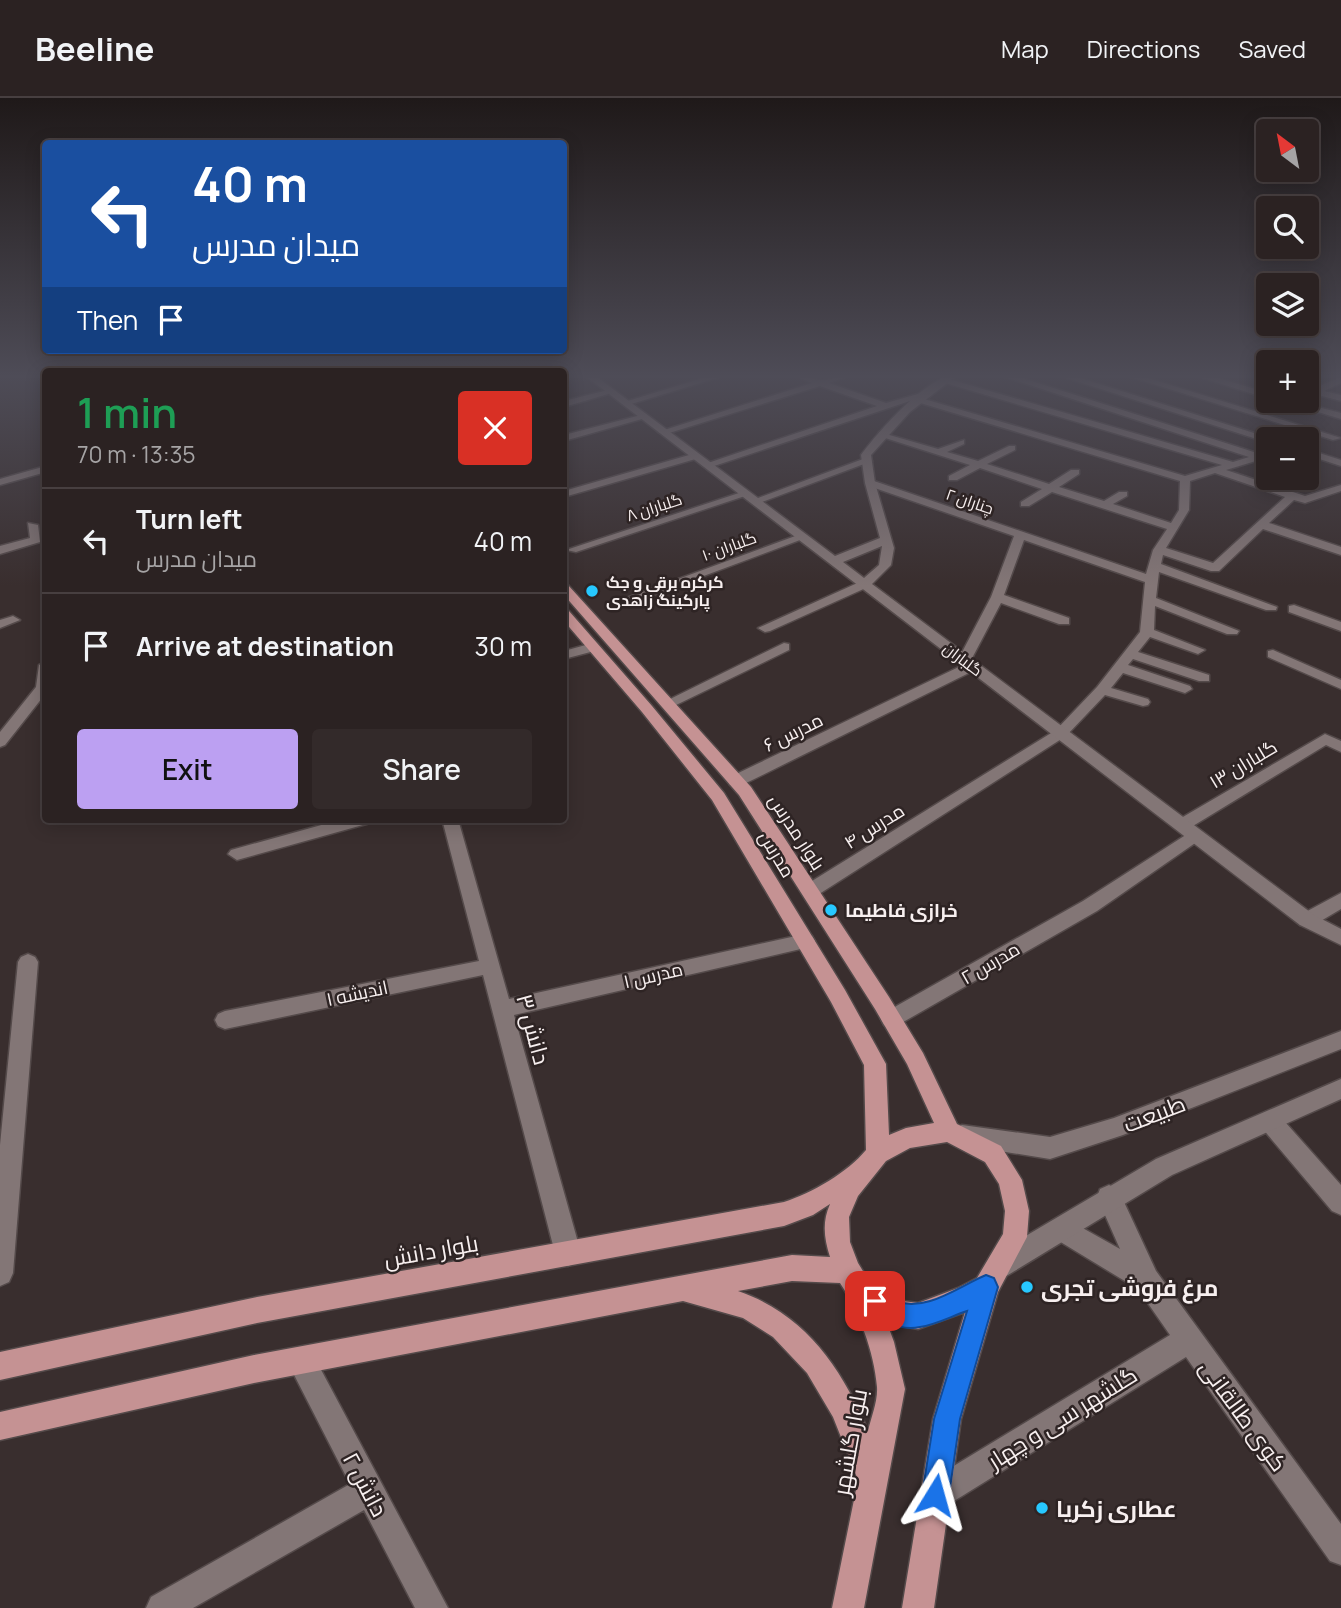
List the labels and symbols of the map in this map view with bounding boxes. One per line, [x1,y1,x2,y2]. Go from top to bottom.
north arrow [1256,119,1320,182]
street label: ۲ چناران [943,483,997,520]
street label: گلباران ۸ [623,488,685,526]
street label: گلباران ۱۰ [699,526,759,566]
place label: کرکره برقی و جک پارکینگ زاهدی [606,571,724,612]
marker: کرکره برقی و جک پارکینگ زاهدی [584,583,600,599]
street label: گلباران [939,637,987,681]
street label: مدرس ۶ [759,706,827,758]
street label: ۱۳ گلباران [1204,734,1282,794]
street label: بلوار مدرس [764,790,830,874]
street label: مدرس ۴ [839,797,909,855]
street label: مدرس [754,827,800,881]
place label: خرازی فاطیما [845,897,958,923]
marker: خرازی فاطیما [823,902,839,918]
street label: مدرس ۲ [956,936,1024,990]
street label: مدرس ۱ [621,956,685,994]
street label: اندیشه ۱ [324,974,390,1012]
street label: دانش ۳ [509,990,559,1068]
street label: طبیعت [1118,1087,1190,1139]
street label: بلوار دانش [381,1226,481,1274]
pin [845,1271,905,1331]
place label: مرغ فروشی تجری [1041,1271,1218,1304]
marker: مرغ فروشی تجری [1019,1279,1035,1295]
street label: کوی طالقانی [1193,1353,1295,1477]
street label: گلشهر سی و چهار [979,1358,1143,1477]
street label: بلوار گلشهر [824,1386,874,1500]
street label: ۲ دانش [336,1446,396,1522]
position arrow [898,1458,972,1532]
place label: عطاری زکریا [1056,1492,1176,1524]
marker: عطاری زکریا [1034,1500,1050,1516]

